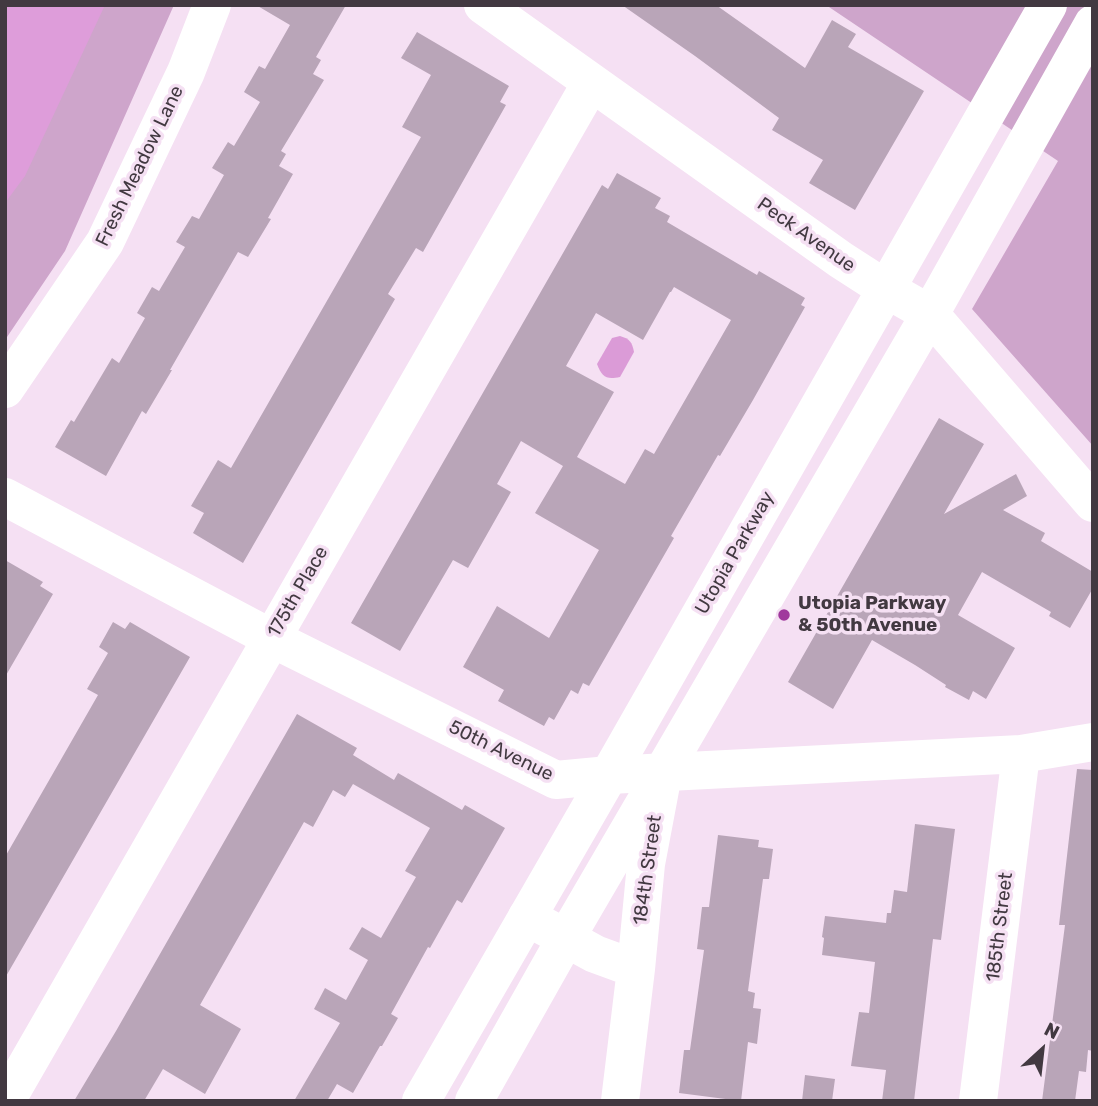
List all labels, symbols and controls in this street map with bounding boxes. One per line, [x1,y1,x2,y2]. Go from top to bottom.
street label: Fresh Meadow Lane [91,82,189,250]
street label: Peck Avenue [753,193,859,277]
street label: Utopia Parkway [691,488,779,618]
street label: 175th Place [263,542,333,642]
place label: Utopia Parkway & 50th Avenue [798,593,946,637]
marker: Utopia Parkway & 50th Avenue [776,607,792,623]
street label: 50th Avenue [445,716,557,786]
street label: 184th Street [629,814,667,926]
street label: 185th Street [982,871,1018,983]
north arrow [1007,1015,1077,1085]
text: N [1040,1017,1063,1044]

